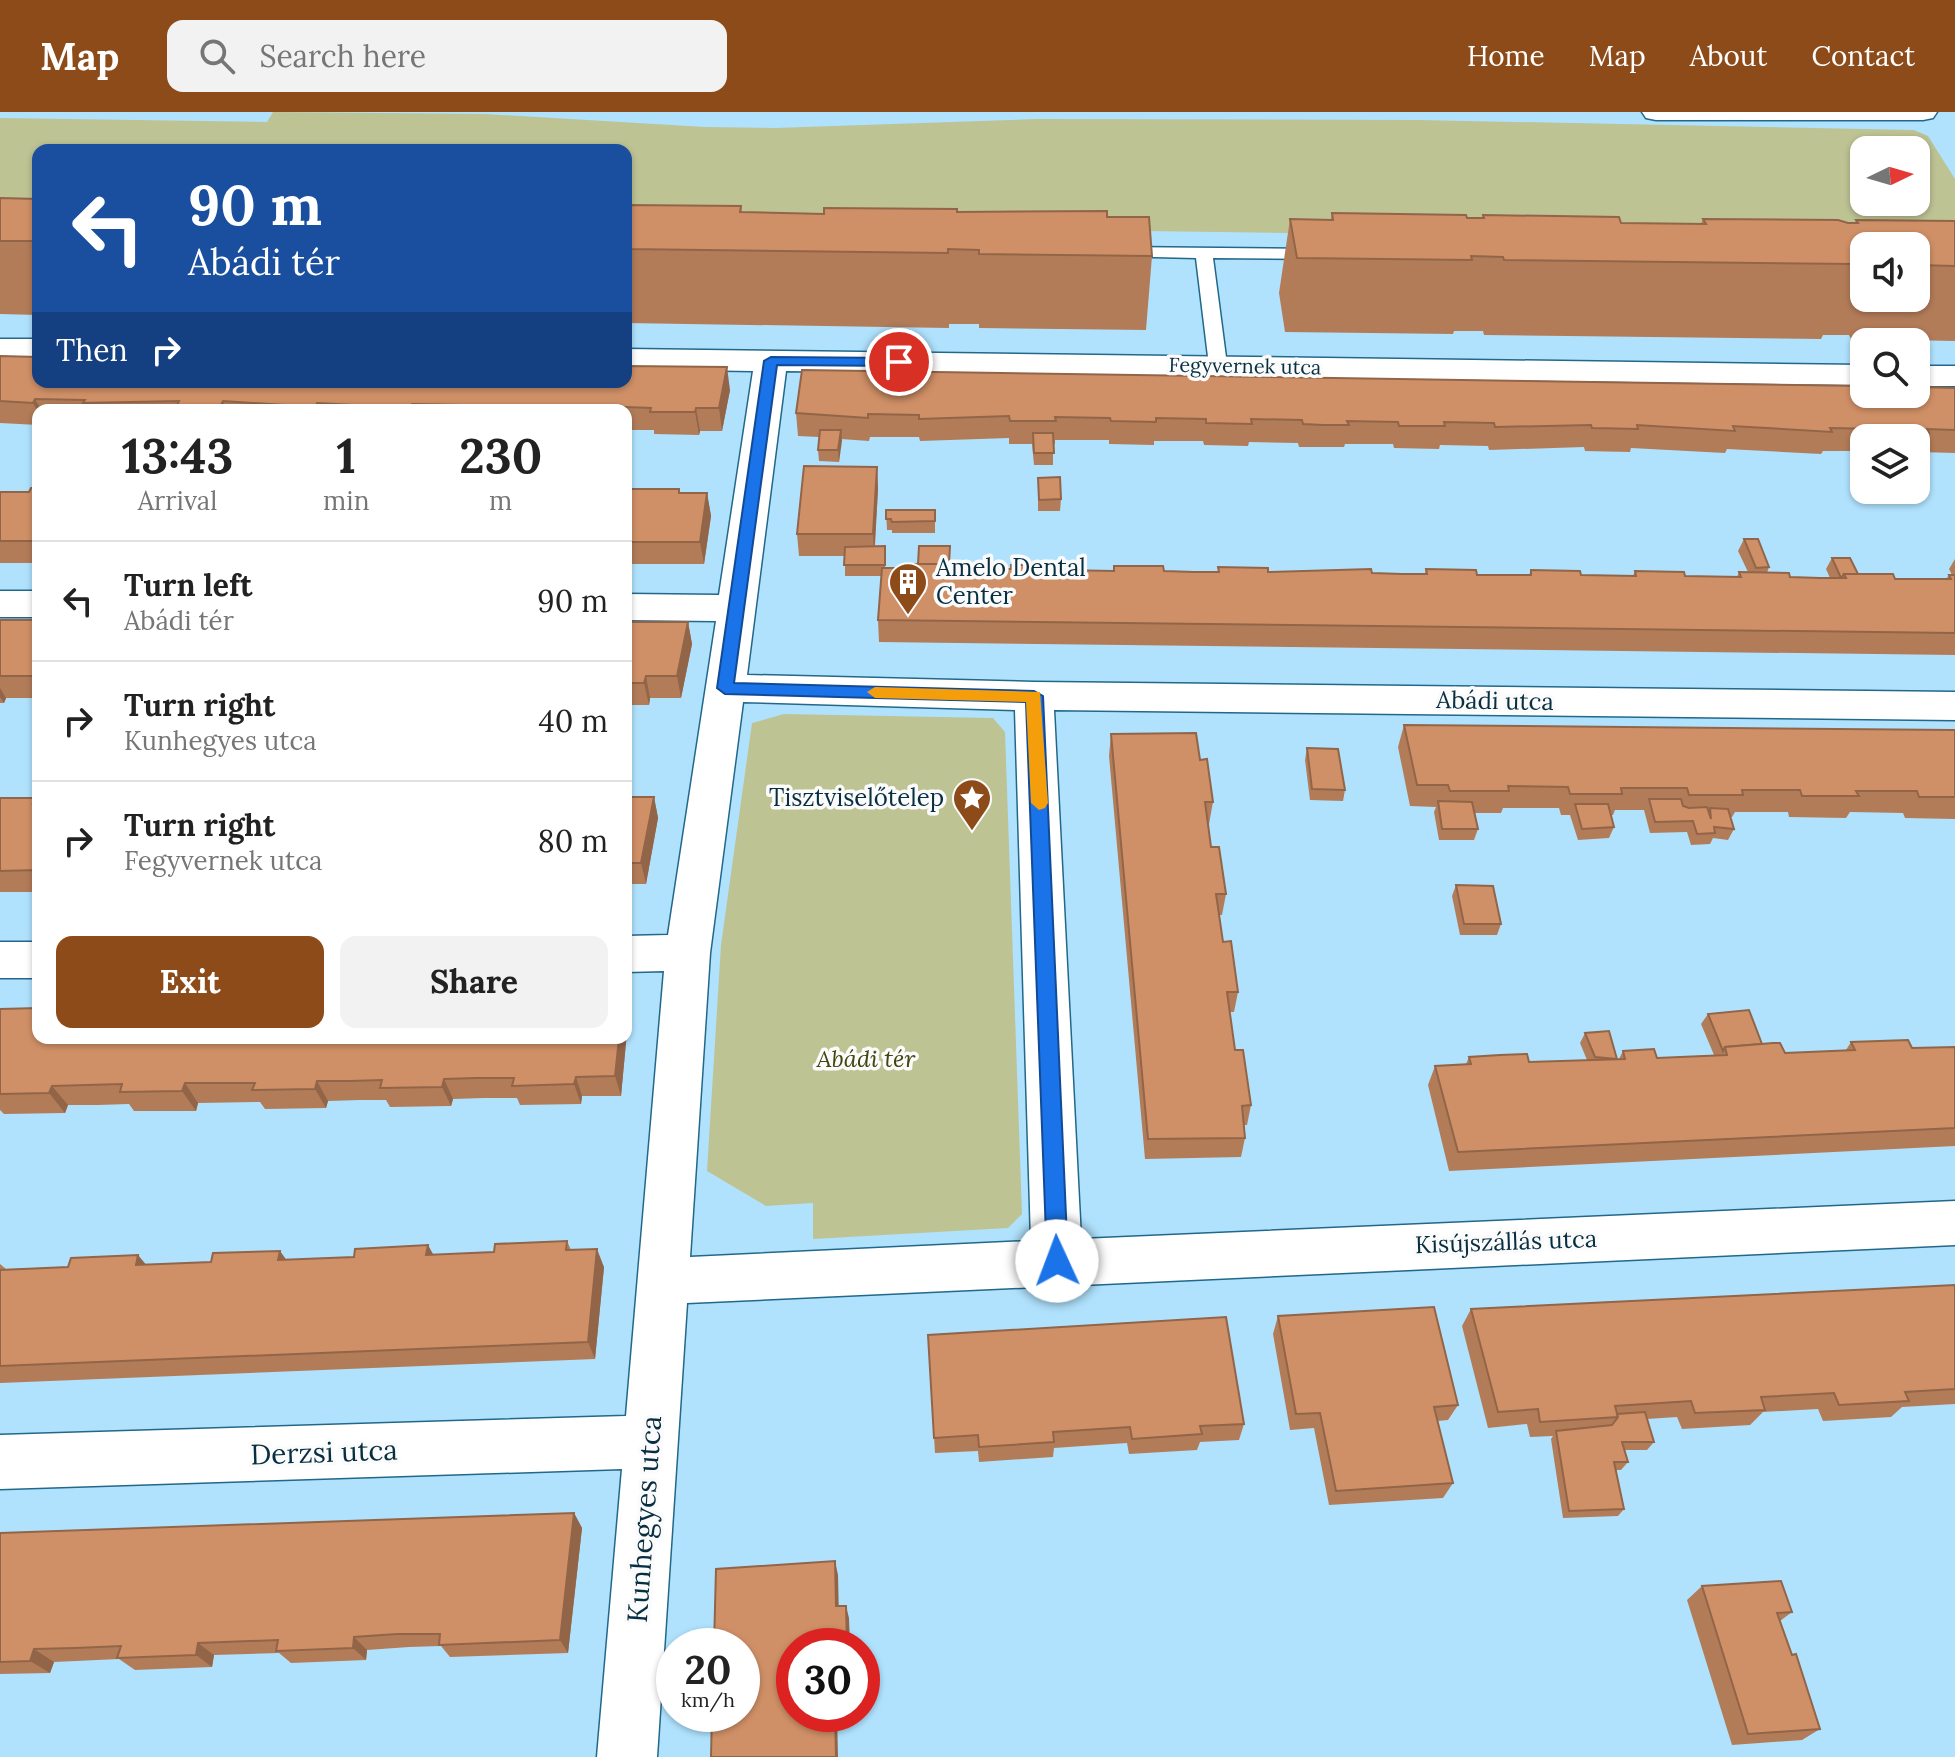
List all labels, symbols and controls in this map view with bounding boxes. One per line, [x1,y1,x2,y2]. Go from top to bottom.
search box [167,20,727,92]
text: Map [40,32,119,80]
icon: search [195,34,239,78]
text: Search here [259,37,426,75]
text: Home [1467,38,1545,74]
text: Map [1589,38,1646,74]
text: About [1690,38,1767,74]
text: Contact [1811,38,1915,74]
north arrow [1850,136,1930,216]
map controls [1850,136,1930,504]
text: 90 m [188,169,322,240]
icon: left [56,176,160,280]
button: sound [1850,232,1930,312]
text: Abádi tér [188,239,340,285]
icon: right [144,328,188,372]
pin [865,328,933,396]
button: search [1850,328,1930,408]
text: Then [56,331,128,369]
icon: arrive [877,340,921,384]
street label: Fegyvernek utca [1168,352,1322,379]
button: layers [1850,424,1930,504]
text: 13:43 [122,425,233,486]
text: 1 [337,425,356,486]
text: 230 [459,425,542,486]
text: Arrival [138,484,217,517]
text: min [323,484,369,517]
text: m [489,484,512,517]
place label: Amelo Dental Center [935,552,1086,611]
building icon: Amelo Dental Center [887,561,929,616]
text: Turn left [124,566,252,604]
icon: left [56,579,100,623]
text: 90 m [537,582,608,620]
text: Abádi tér [124,604,234,637]
street label: Abádi utca [1435,684,1554,717]
text: Turn right [124,686,275,724]
icon: right [56,699,100,743]
text: 40 m [538,702,608,740]
text: Kunhegyes utca [124,724,317,757]
place icon: Tisztviselőtelep [951,777,993,832]
place label: Tisztviselőtelep [769,782,944,813]
text: Turn right [124,806,275,844]
icon: right [56,819,100,863]
text: 80 m [538,822,608,860]
text: Fegyvernek utca [124,844,322,877]
button: Exit [56,936,324,1028]
button: Share [340,936,608,1028]
park label: Abádi tér [816,1043,916,1074]
position arrow [1015,1219,1099,1303]
street label: Kisújszállás utca [1414,1223,1598,1260]
street label: Kunhegyes utca [619,1414,669,1624]
street label: Derzsi utca [250,1431,398,1473]
speed limit sign: 30 [776,1628,880,1732]
text: 20 [685,1644,731,1695]
text: km/h [681,1687,735,1712]

